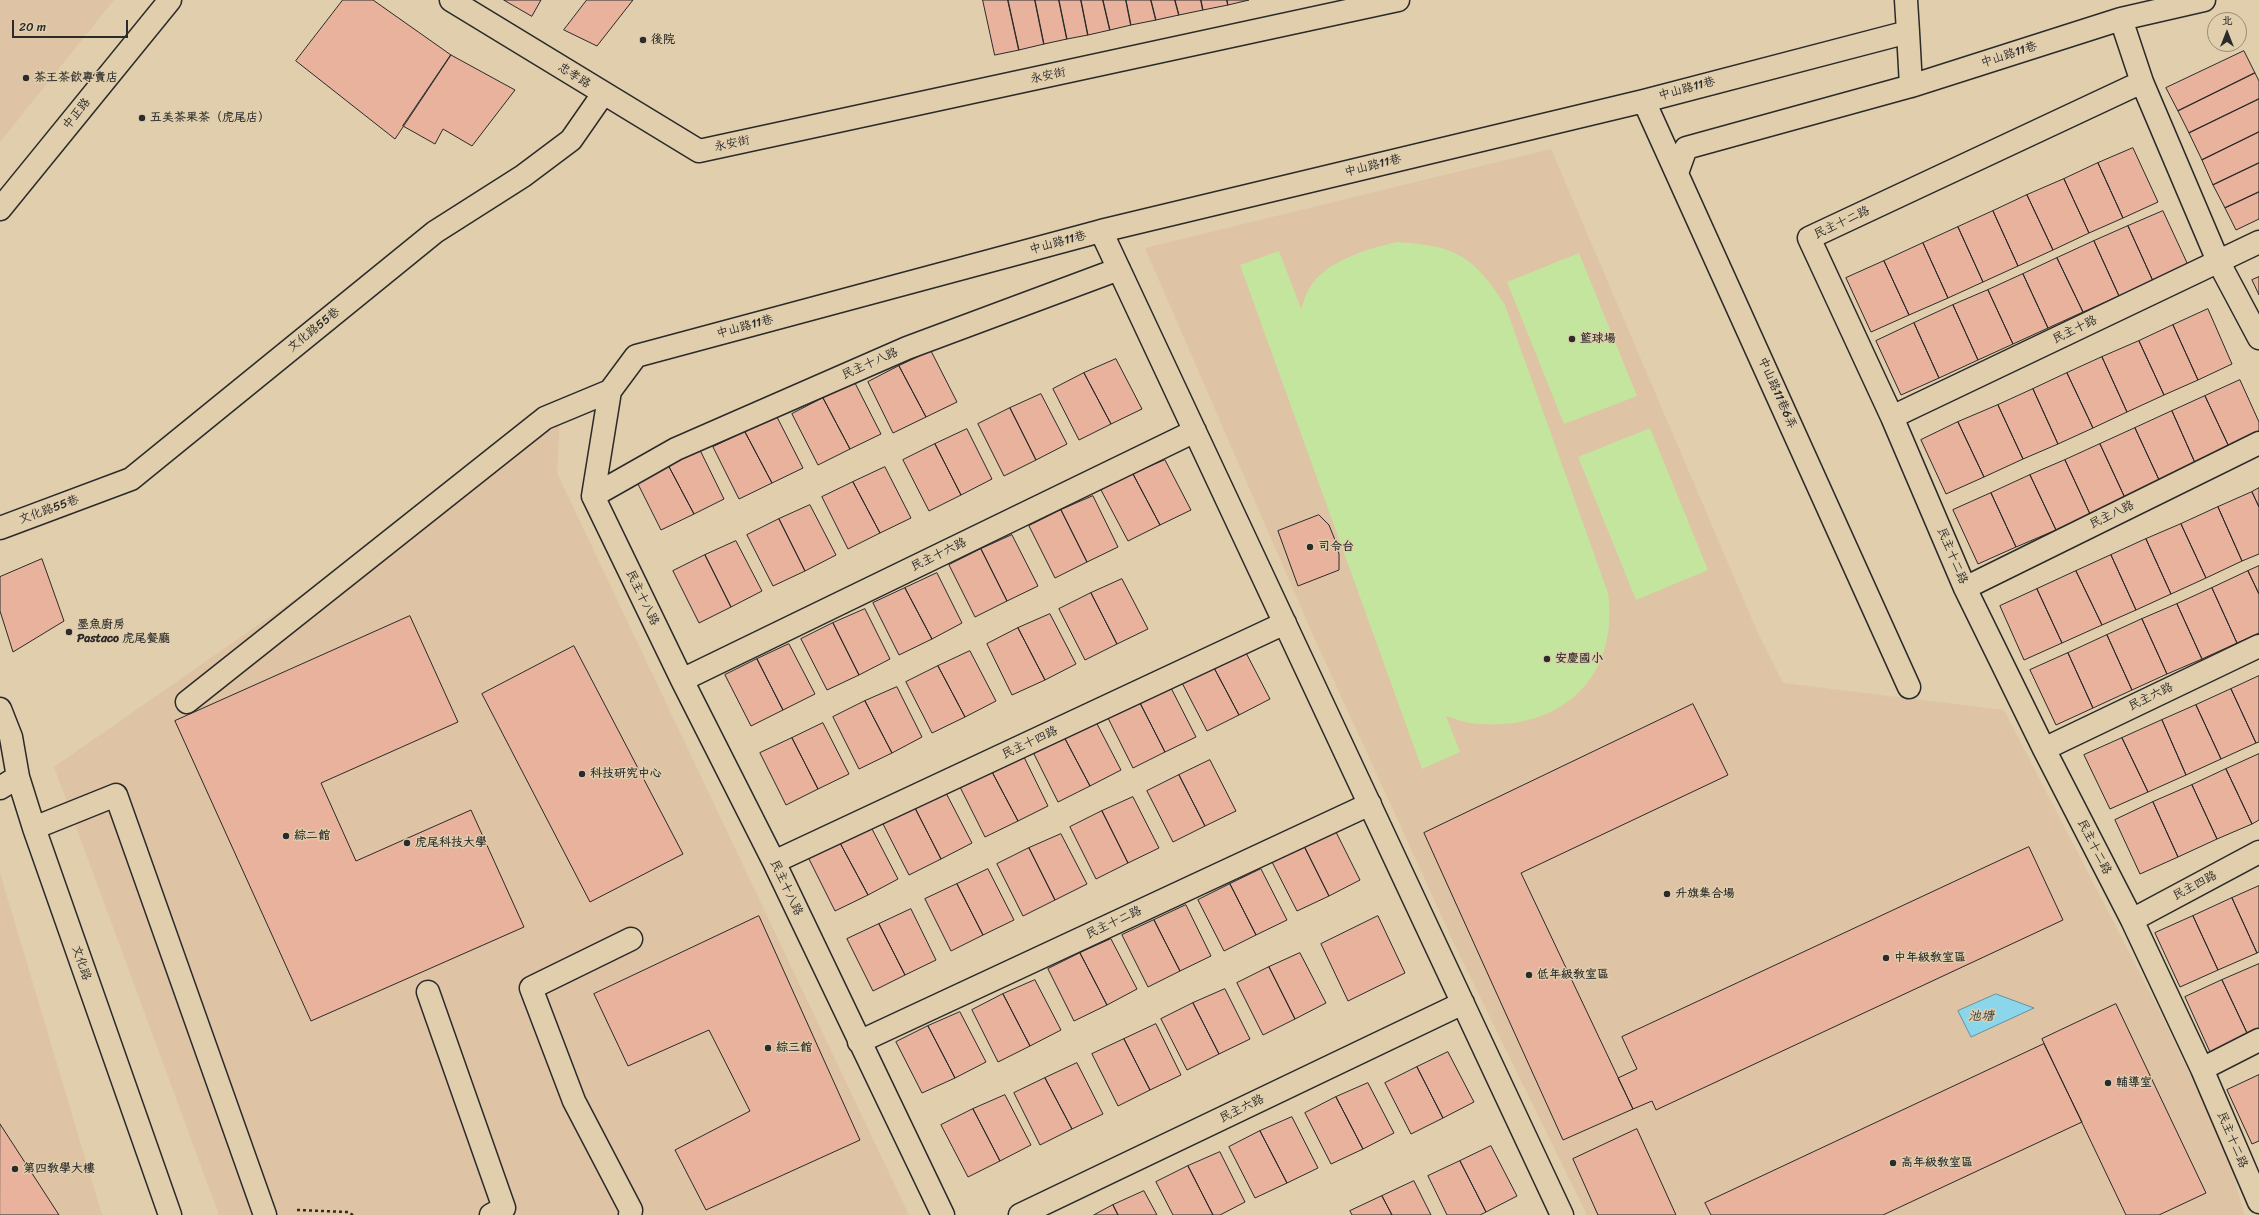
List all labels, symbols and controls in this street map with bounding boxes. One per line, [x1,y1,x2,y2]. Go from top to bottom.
text: 北 [2222,11,2233,30]
scale bar [14,12,130,38]
north arrow [2207,12,2247,52]
text: 20 m [19,16,46,38]
place label: 後院 [651,33,675,47]
marker: 後院 [638,35,648,45]
street label: 中山路11巷 [1979,39,2039,71]
street label: 忠孝路 [555,60,593,92]
street label: 永安街 [1029,65,1067,87]
place label: 茶王茶飲專賣店 [34,71,118,85]
marker: 茶王茶飲專賣店 [21,73,31,83]
street label: 中山路11巷 [1657,75,1717,103]
street label: 中正路 [60,95,94,133]
place label: 五美茶果茶（虎尾店） [150,111,270,125]
marker: 五美茶果茶（虎尾店） [137,113,147,123]
street label: 永安街 [713,133,751,155]
street label: 中山路11巷 [1343,152,1403,180]
street label: 民主十二路 [1812,204,1872,242]
street label: 中山路11巷 [1028,229,1088,257]
street label: 文化路55巷 [285,305,343,355]
street label: 中山路11巷 [715,313,775,341]
street label: 民主十路 [2050,313,2100,347]
place label: 籃球場 [1580,332,1616,346]
marker: 籃球場 [1567,334,1577,344]
street label: 民主十八路 [840,345,900,383]
street label: 中山路11巷6弄 [1755,355,1799,431]
street label: 文化路55巷 [17,493,81,527]
street label: 民主八路 [2087,498,2137,532]
street label: 民主十二路 [1934,526,1970,586]
street label: 民主十六路 [909,535,969,575]
place label: 司令台 [1318,540,1354,554]
marker: 司令台 [1305,542,1315,552]
street label: 民主十八路 [622,568,662,628]
place label: 墨魚廚房 Pastaco 虎尾餐廳 [77,618,170,646]
marker: 墨魚廚房 Pastaco 虎尾餐廳 [64,627,74,637]
place label: 安慶國小 [1555,652,1603,666]
marker: 安慶國小 [1542,654,1552,664]
street label: 民主六路 [2126,680,2176,714]
street label: 民主十四路 [1000,724,1060,762]
place label: 科技研究中心 [590,767,662,781]
marker: 科技研究中心 [577,769,587,779]
street label: 民主十二路 [2074,817,2114,877]
place label: 綜二館 [294,829,330,843]
marker: 綜二館 [281,831,291,841]
place label: 虎尾科技大學 [415,836,487,850]
marker: 虎尾科技大學 [402,838,412,848]
street label: 民主十八路 [767,858,805,918]
street label: 民主四路 [2170,868,2220,904]
place label: 升旗集合場 [1675,887,1735,901]
marker: 升旗集合場 [1662,889,1672,899]
street label: 民主十二路 [1084,904,1144,942]
street label: 文化路 [68,944,94,982]
place label: 中年級教室區 [1894,951,1966,965]
marker: 中年級教室區 [1881,953,1891,963]
place label: 低年級教室區 [1537,968,1609,982]
marker: 低年級教室區 [1524,970,1534,980]
water label: 池塘 [1968,1009,1994,1025]
place label: 綜三館 [776,1041,812,1055]
marker: 綜三館 [763,1043,773,1053]
place label: 輔導室 [2116,1076,2152,1090]
marker: 輔導室 [2103,1078,2113,1088]
street label: 民主六路 [1217,1092,1267,1126]
street label: 民主十二路 [2214,1110,2250,1170]
place label: 高年級教室區 [1901,1156,1973,1170]
marker: 高年級教室區 [1888,1158,1898,1168]
place label: 第四教學大樓 [23,1162,95,1176]
marker: 第四教學大樓 [10,1164,20,1174]

